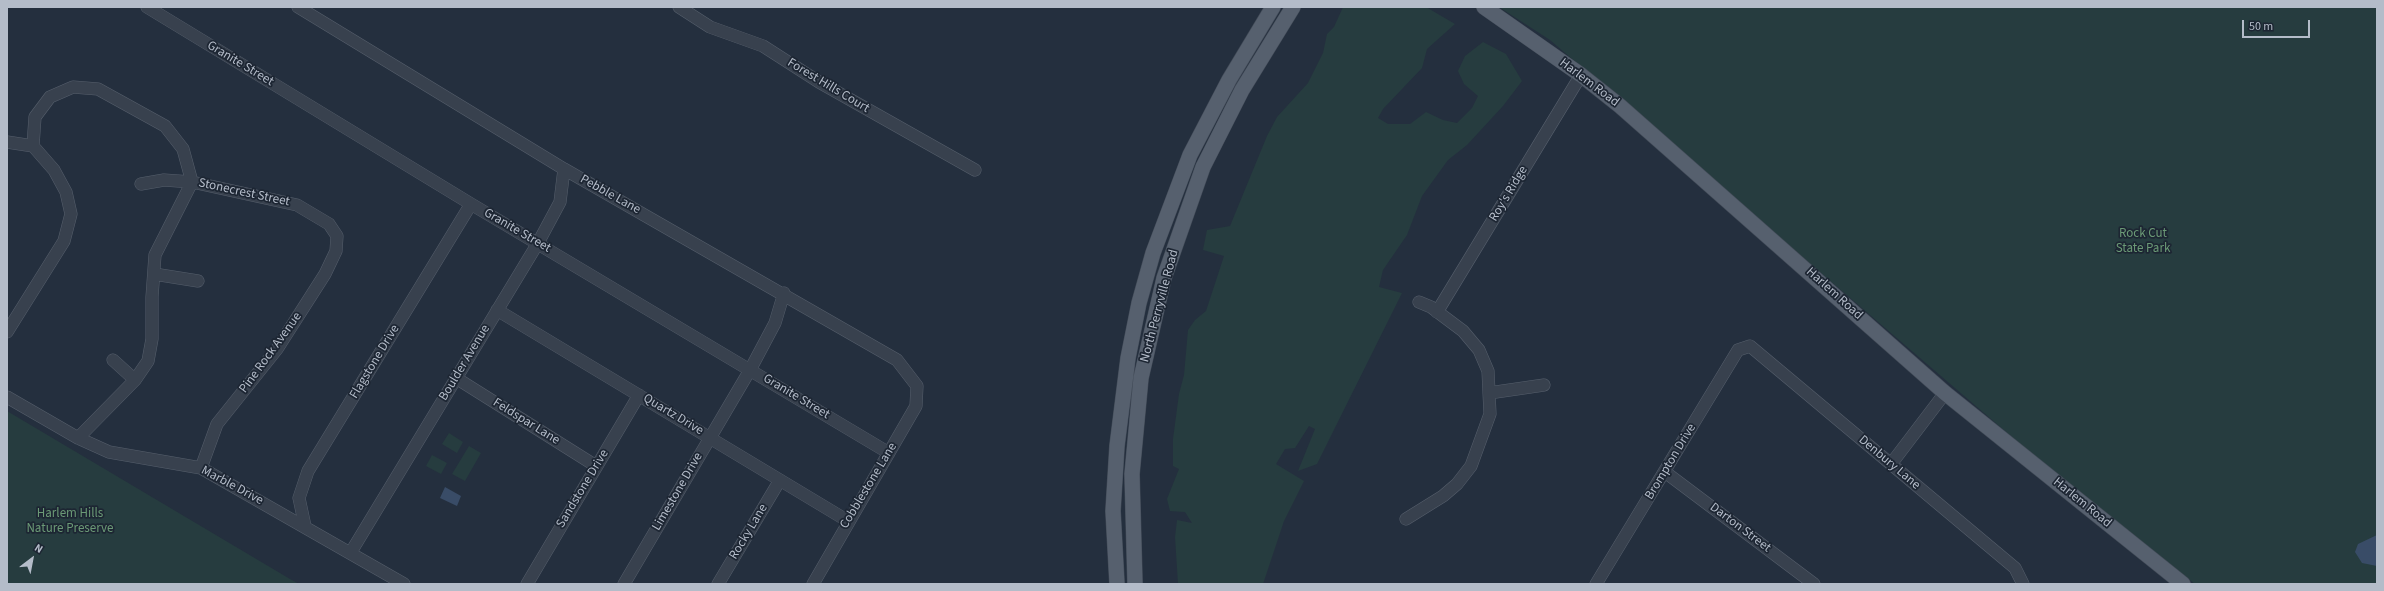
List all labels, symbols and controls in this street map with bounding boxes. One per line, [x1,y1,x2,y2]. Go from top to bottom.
scale bar [2244,12,2312,38]
text: 50 m [2249,18,2273,35]
street label: Granite Street [204,38,276,90]
street label: Forest Hills Court [784,55,872,117]
street label: Harlem Road [1556,56,1622,110]
street label: Roy's Ridge [1486,163,1532,225]
street label: Pebble Lane [577,172,643,218]
street label: Stonecrest Street [197,176,291,210]
street label: Granite Street [481,206,553,256]
park label: Rock Cut State Park [2116,226,2170,257]
street label: North Perryville Road [1137,248,1183,364]
street label: Harlem Road [1803,265,1865,323]
street label: Pine Rock Avenue [236,310,306,396]
street label: Flagstone Drive [347,322,403,402]
street label: Boulder Avenue [436,322,494,404]
street label: Granite Street [760,371,832,423]
street label: Quartz Drive [640,391,706,439]
street label: Feldspar Lane [490,395,562,449]
street label: Brompton Drive [1642,421,1700,503]
street label: Denbury Lane [1855,433,1923,493]
street label: Cobblestone Lane [837,440,901,532]
street label: Sandstone Drive [553,447,613,531]
street label: Limestone Drive [649,450,707,534]
street label: Marble Drive [198,463,266,509]
street label: Harlem Road [2050,475,2114,531]
street label: Darton Street [1706,500,1774,556]
street label: Rocky Lane [726,502,772,562]
park label: Harlem Hills Nature Preserve [26,506,114,537]
north arrow [12,539,52,579]
text: N [32,540,46,557]

